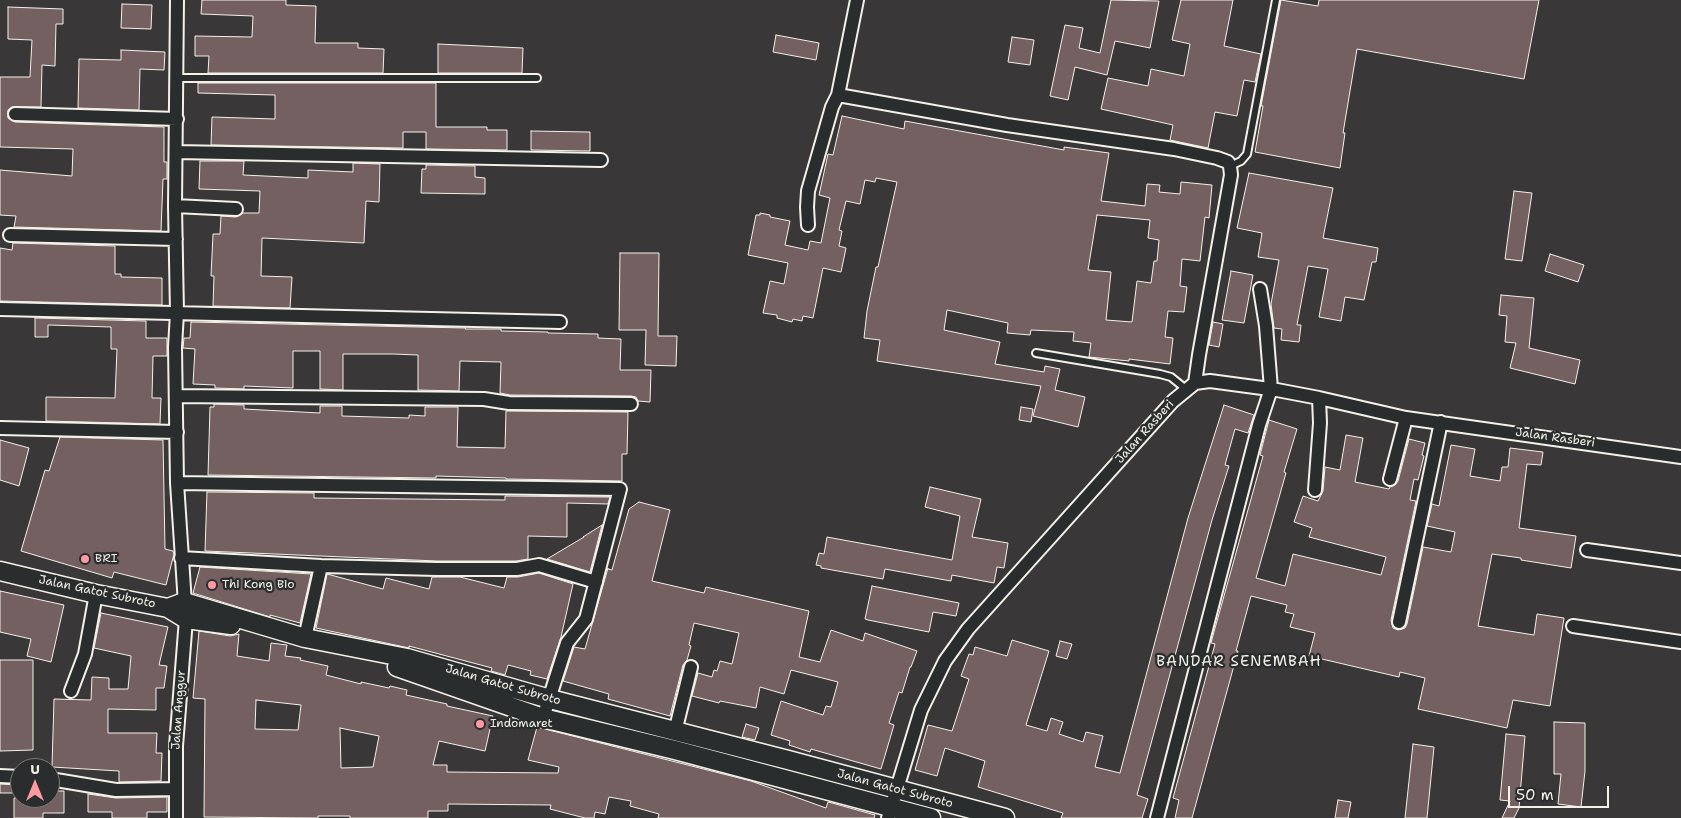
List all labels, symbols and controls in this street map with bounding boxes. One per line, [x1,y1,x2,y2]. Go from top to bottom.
street label: Jalan Rasberi [1113,397,1177,467]
street label: Jalan Rasberi [1514,425,1596,451]
place label: BRI [95,552,117,566]
marker: BRI [79,553,91,565]
street label: Jalan Gatot Subroto [37,573,157,611]
place label: Thi Kong Bio [222,578,295,592]
marker: Thi Kong Bio [206,579,218,591]
district label: BANDAR SENEMBAH [1154,653,1324,671]
street label: Jalan Gatot Subroto [444,662,562,708]
street label: Jalan Anggur [169,670,189,750]
place label: Indomaret [490,717,553,731]
marker: Indomaret [474,718,486,730]
north arrow [10,758,60,808]
text: U [30,760,40,778]
street label: Jalan Gatot Subroto [835,767,955,811]
scale bar [1511,776,1612,808]
text: 50 m [1516,785,1554,805]

